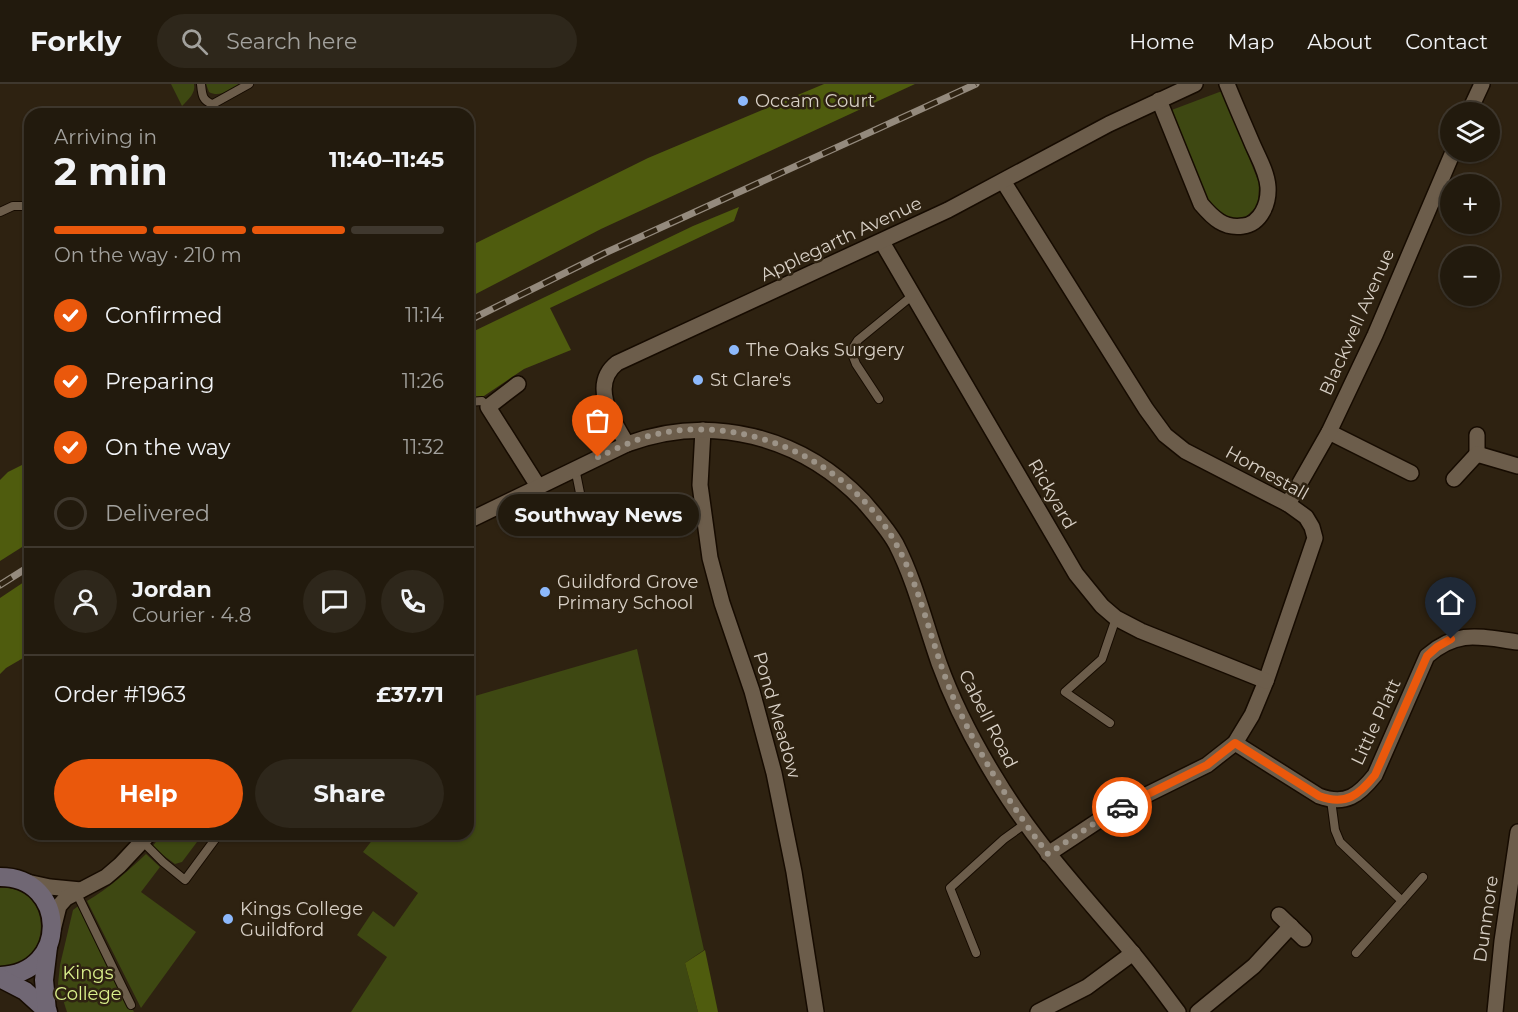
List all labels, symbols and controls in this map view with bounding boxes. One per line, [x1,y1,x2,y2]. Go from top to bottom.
search box [157,14,577,68]
text: Forkly [30,24,121,58]
icon: search [178,25,211,58]
text: Search here [226,28,357,55]
text: Home [1129,29,1194,54]
text: Map [1227,29,1274,54]
text: About [1307,29,1372,54]
text: Contact [1405,29,1488,54]
place label: Occam Court [755,90,875,112]
marker: Occam Court [736,94,750,108]
map controls [1440,102,1500,306]
button: layers [1440,102,1500,162]
text: Arriving in [54,125,157,149]
text: 11:40–11:45 [329,146,444,173]
text: 2 min [54,147,168,195]
button: + [1440,174,1500,234]
street label: Applegarth Avenue [757,192,925,286]
text: On the way · 210 m [54,243,242,267]
street label: Blackwell Avenue [1315,245,1399,399]
button: − [1440,246,1500,306]
icon: check [54,299,87,332]
text: Confirmed [105,302,222,329]
text: 11:14 [405,303,444,327]
place label: The Oaks Surgery [746,339,904,361]
marker: The Oaks Surgery [727,343,741,357]
icon: check [54,365,87,398]
text: Preparing [105,368,214,395]
text: 11:26 [402,369,444,393]
place label: St Clare's [710,369,791,391]
marker: St Clare's [691,373,705,387]
pin [572,395,623,457]
icon: bag [581,404,614,437]
icon: check [54,431,87,464]
text: On the way [105,434,230,461]
text: 11:32 [403,435,444,459]
street label: Homestall [1221,441,1313,505]
street label: Rickyard [1023,455,1081,533]
callout: Southway News [498,493,698,535]
text: Delivered [105,500,210,527]
text: Southway News [515,503,682,527]
button: person [54,570,117,633]
button: chat [303,570,366,633]
button: phone [381,570,444,633]
place label: Guildford Grove Primary School [557,571,698,614]
text: Jordan [132,576,212,603]
pin [1425,577,1476,639]
marker: Guildford Grove Primary School [538,585,552,599]
icon: home [1434,586,1467,619]
text: Courier · 4.8 [132,603,251,627]
street label: Pond Meadow [748,649,806,781]
street label: Cabell Road [954,666,1022,772]
street label: Little Platt [1346,675,1406,769]
text: Order #1963 [54,681,186,708]
text: £37.71 [376,681,444,708]
button: Help [54,759,243,828]
button: Share [255,759,444,828]
courier [1092,777,1152,837]
icon: car [1106,791,1139,824]
street label: Dunmore [1469,874,1503,964]
place label: Kings College Guildford [240,898,363,941]
marker: Kings College Guildford [221,912,235,926]
park label: Kings College [54,962,122,1005]

